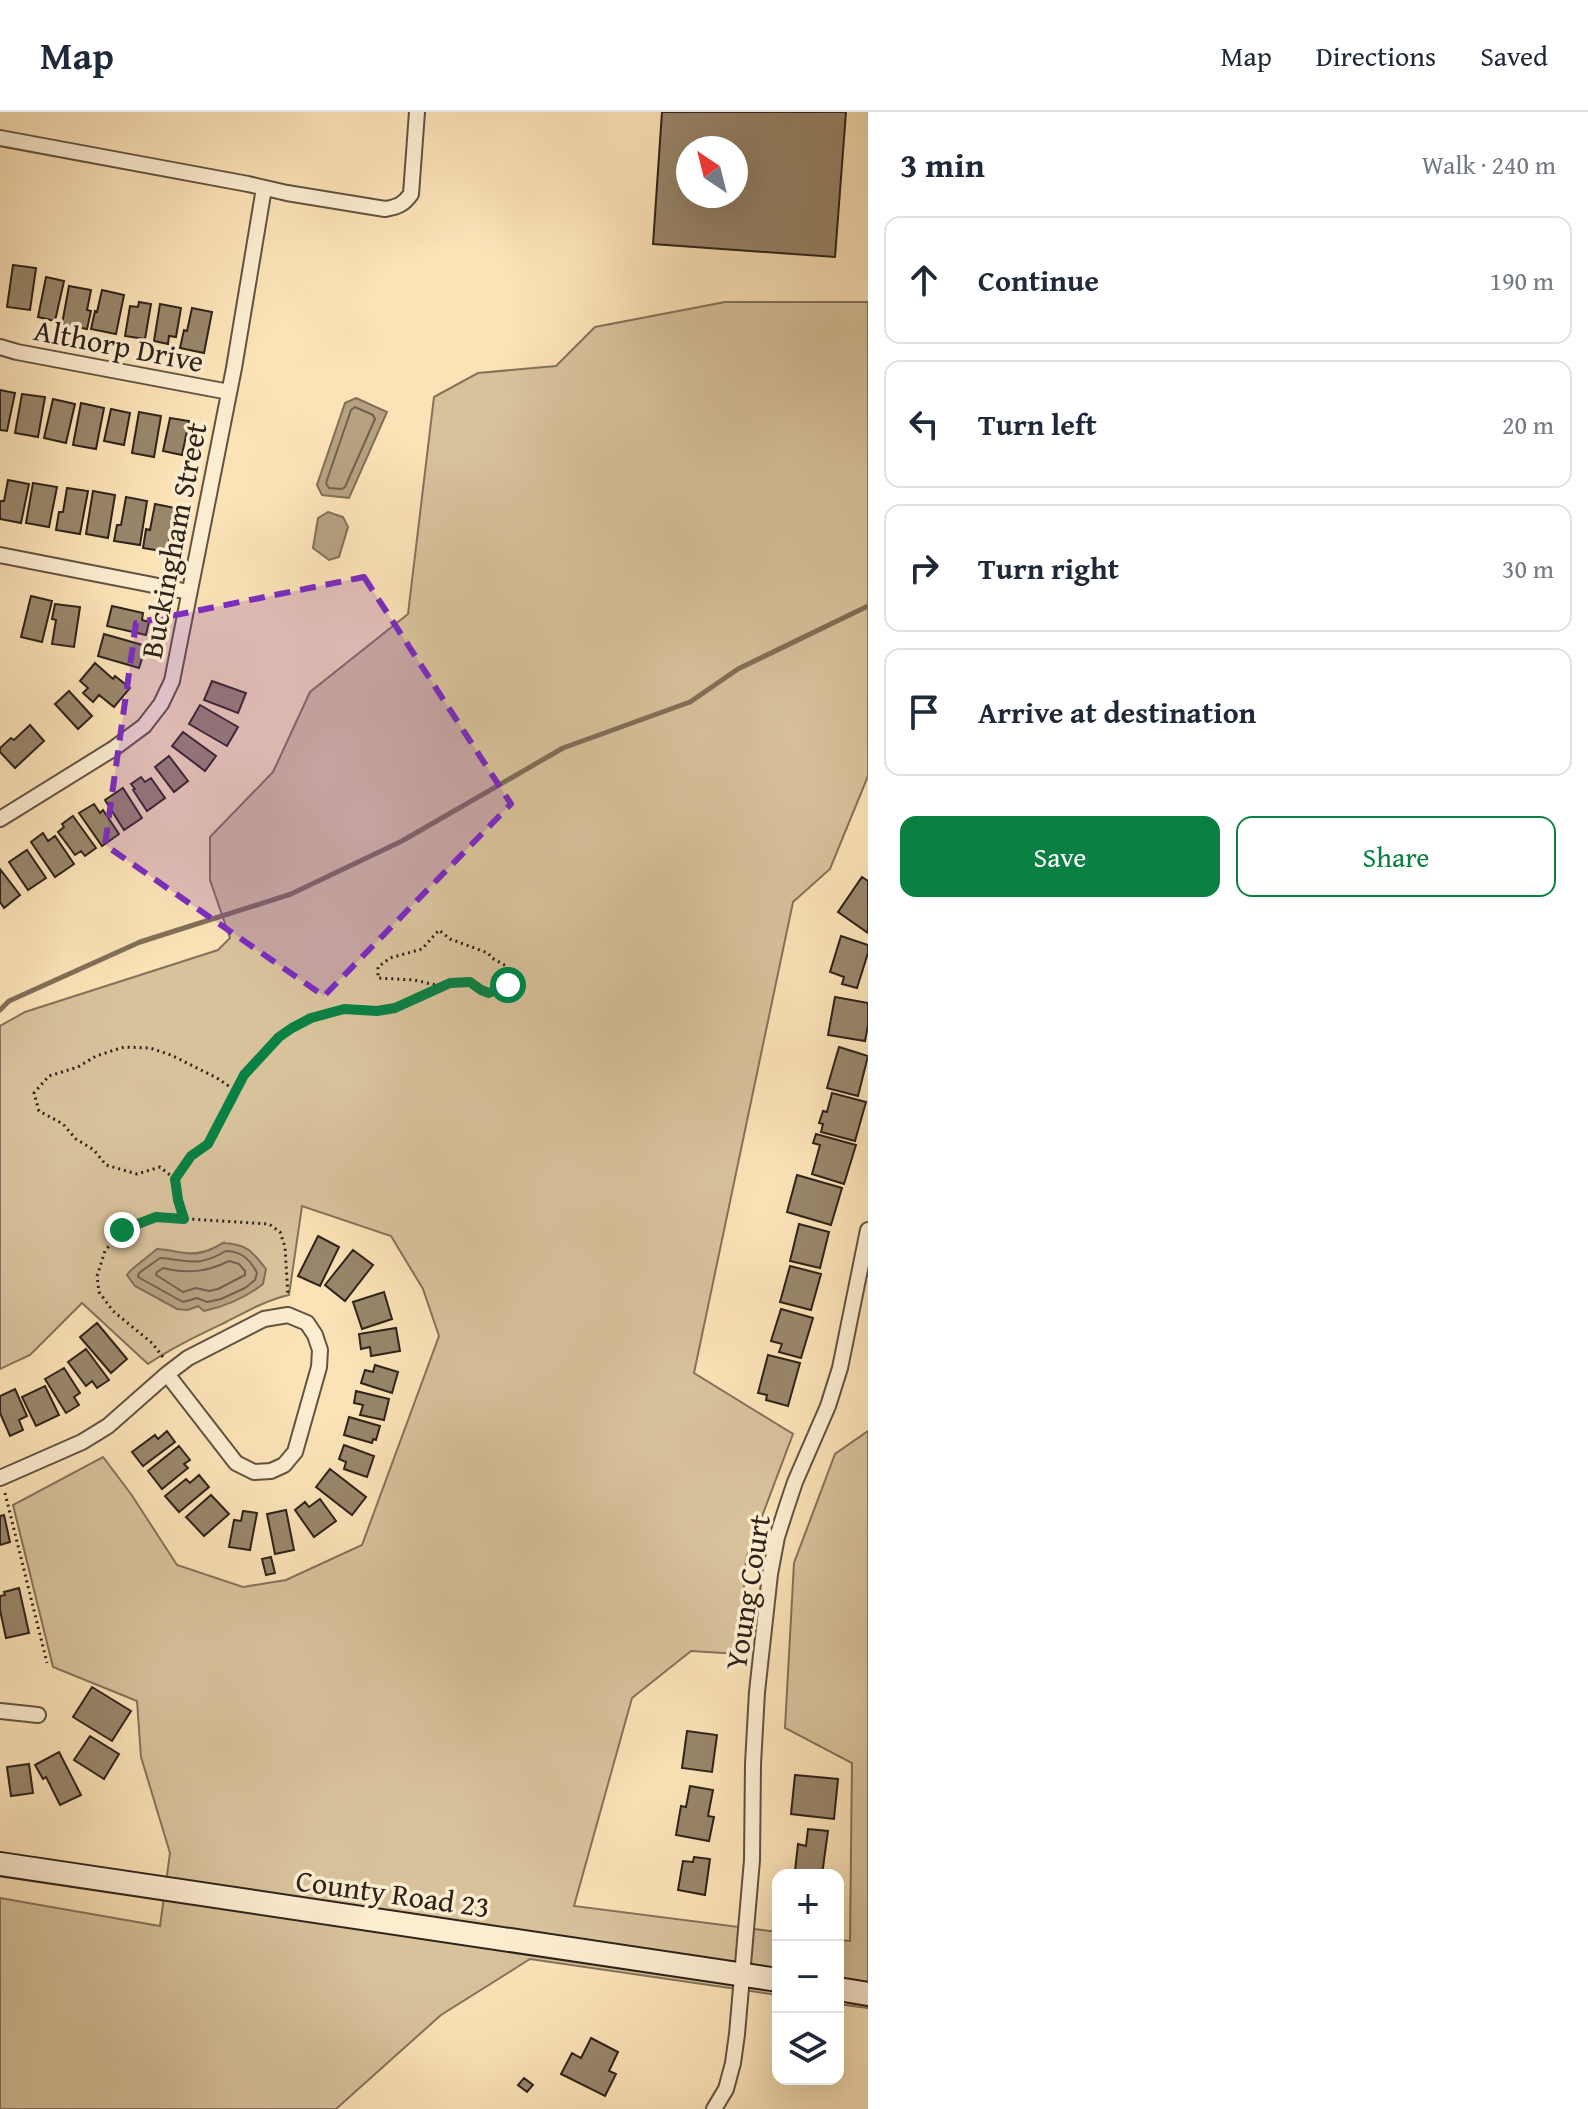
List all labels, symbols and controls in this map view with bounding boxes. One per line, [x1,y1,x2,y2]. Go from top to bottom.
text: Map [40,27,114,83]
text: Map [1220,35,1272,76]
text: Directions [1316,35,1436,76]
text: Saved [1480,35,1548,76]
north arrow [676,136,748,208]
text: 3 min [900,140,985,189]
text: Walk · 240 m [1422,145,1556,184]
icon: ahead [902,258,946,302]
text: Continue [978,258,1099,302]
text: 190 m [1489,261,1554,300]
street label: Althorp Drive [30,307,208,383]
icon: left [902,402,946,446]
text: Turn left [978,402,1097,446]
text: 20 m [1502,405,1554,444]
street label: Buckingham Street [129,418,218,662]
icon: right [902,546,946,590]
text: Turn right [978,546,1119,590]
text: 30 m [1502,549,1554,588]
icon: arrive [902,690,946,734]
text: Arrive at destination [978,690,1256,734]
button: Save [900,816,1220,897]
button: Share [1236,816,1556,897]
route start [490,967,526,1003]
route end [104,1212,140,1248]
street label: Young Court [713,1511,781,1673]
street label: County Road 23 [293,1858,493,1928]
map controls [772,1869,844,2085]
button: + [772,1869,844,1941]
button: − [772,1941,844,2013]
button: layers [772,2013,844,2085]

